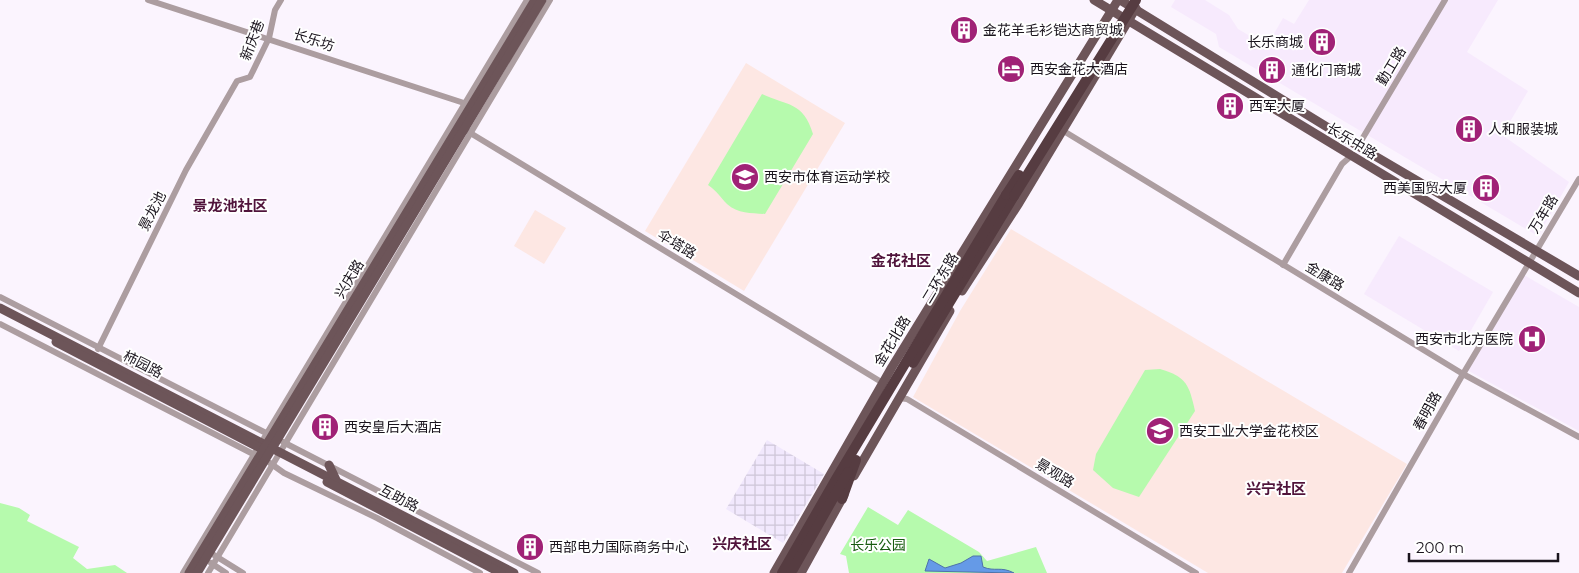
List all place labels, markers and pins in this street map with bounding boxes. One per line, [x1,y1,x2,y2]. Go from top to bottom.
building icon: 金花羊毛衫铠达商贸城 [949,15,979,45]
place label: 金花羊毛衫铠达商贸城 [983,21,1123,39]
building icon: 长乐商城 [1307,27,1337,57]
place label: 长乐商城 [1247,33,1303,51]
hotel icon: 西安金花大酒店 [996,54,1026,84]
building icon: 通化门商城 [1257,55,1287,85]
place label: 西安金花大酒店 [1030,60,1128,78]
place label: 通化门商城 [1291,61,1361,79]
building icon: 西军大厦 [1215,91,1245,121]
place label: 西军大厦 [1249,97,1305,115]
building icon: 人和服装城 [1454,114,1484,144]
place label: 人和服装城 [1488,120,1558,138]
school or university icon: 西安市体育运动学校 [730,162,760,192]
place label: 西安市体育运动学校 [764,168,890,186]
building icon: 西美国贸大厦 [1471,173,1501,203]
place label: 西美国贸大厦 [1383,179,1467,197]
hospital icon: 西安市北方医院 [1517,324,1547,354]
place label: 西安市北方医院 [1415,330,1513,348]
building icon: 西安皇后大酒店 [310,412,340,442]
school or university icon: 西安工业大学金花校区 [1145,416,1175,446]
place label: 西安皇后大酒店 [344,418,442,436]
place label: 西安工业大学金花校区 [1179,422,1319,440]
building icon: 西部电力国际商务中心 [515,532,545,562]
place label: 西部电力国际商务中心 [549,538,689,556]

